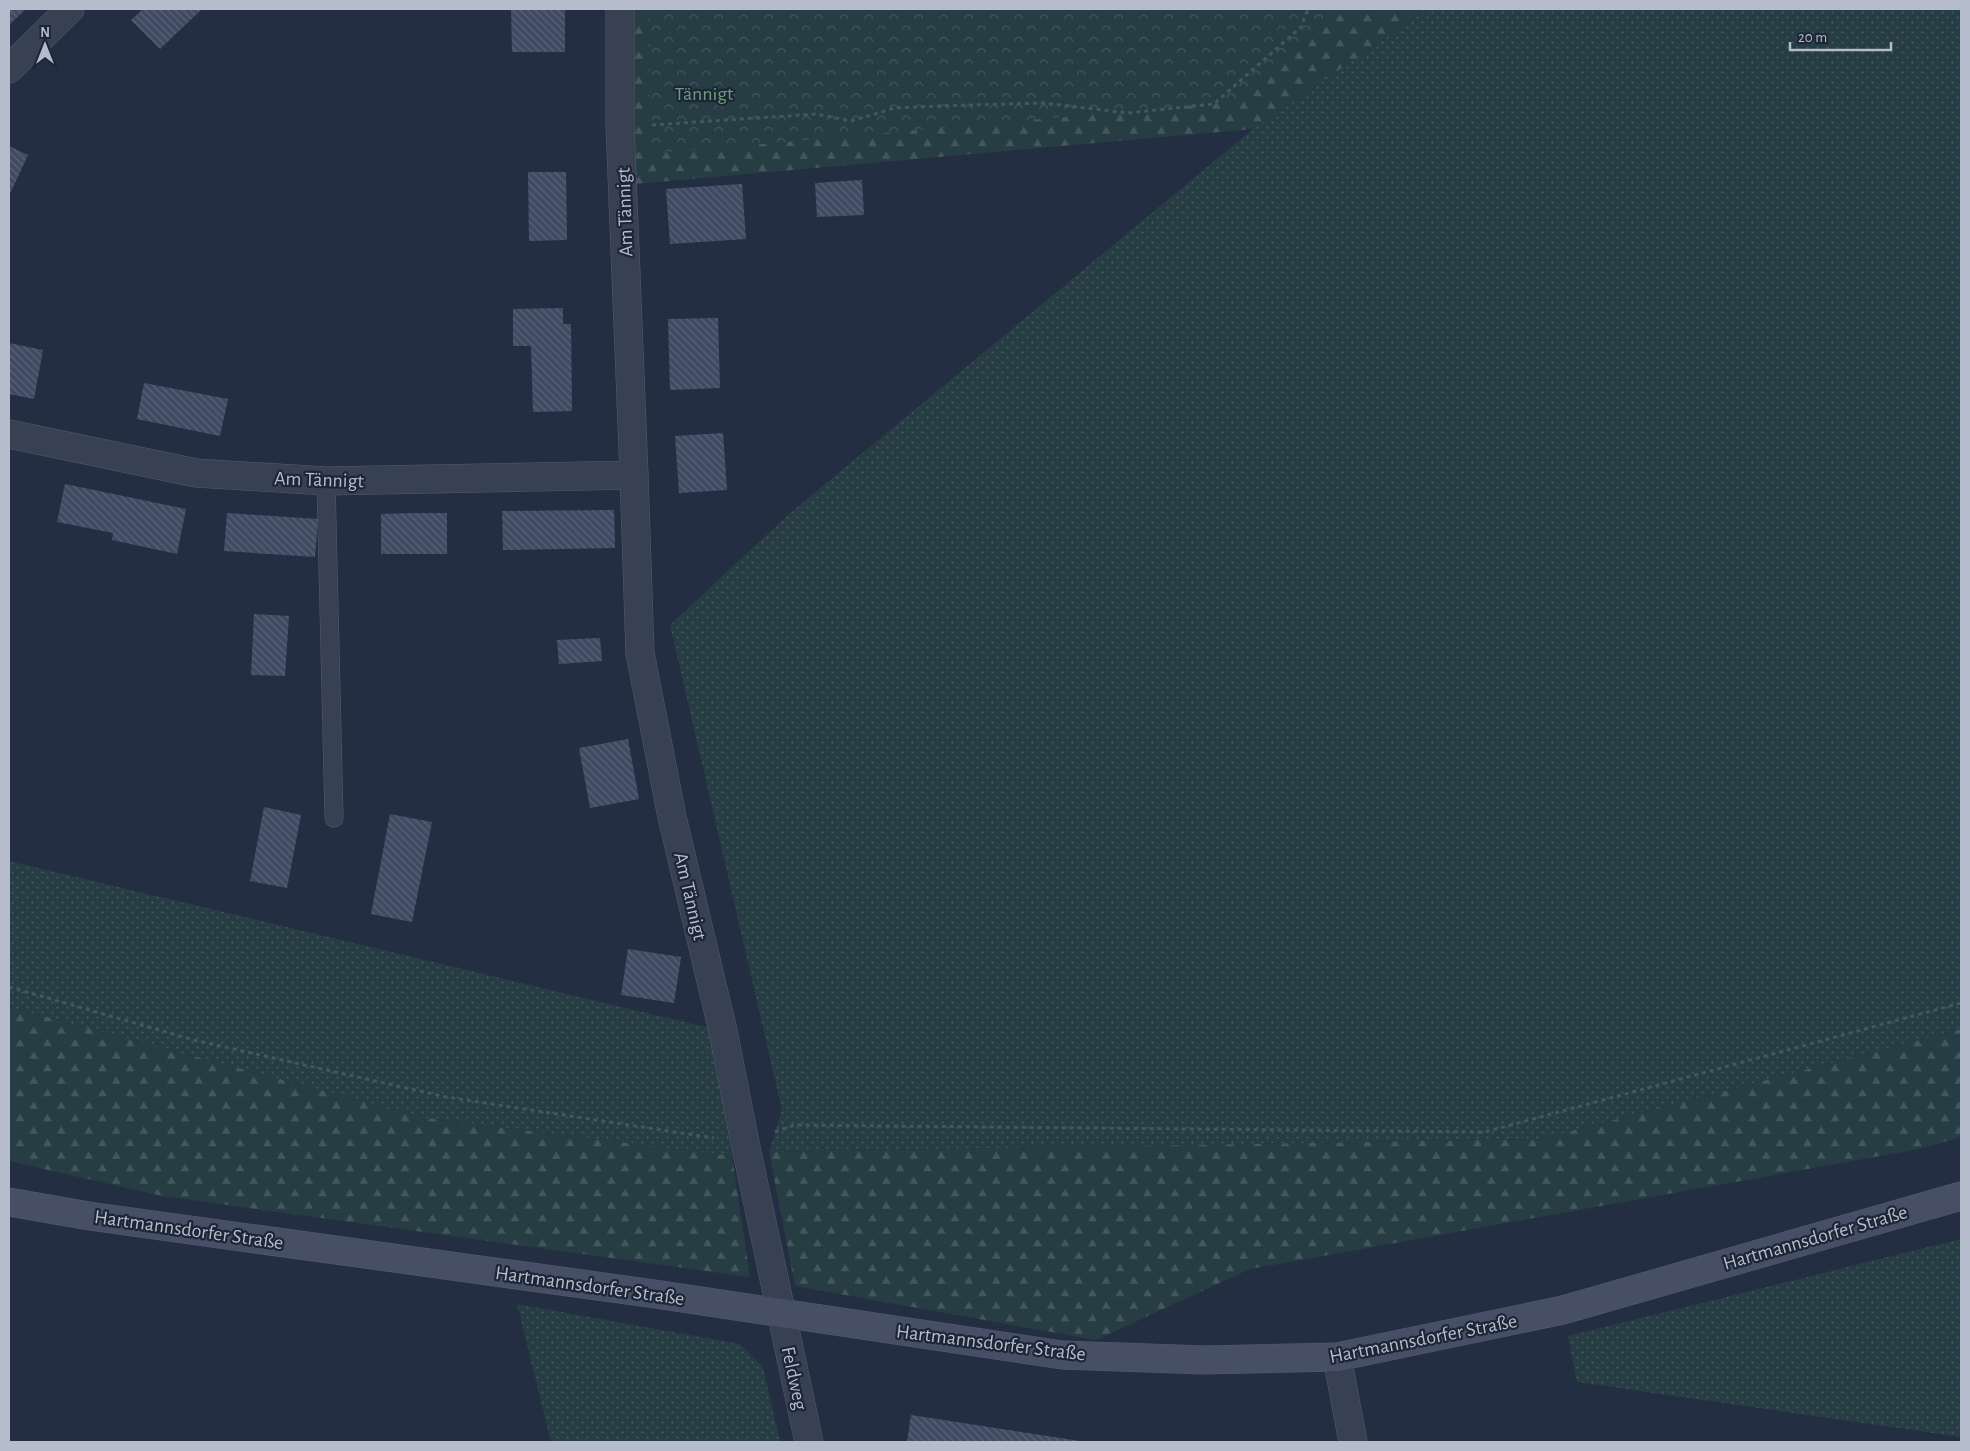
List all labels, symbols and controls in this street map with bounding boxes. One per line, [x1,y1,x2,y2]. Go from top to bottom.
north arrow [20,20,70,70]
scale bar [1790,20,1891,52]
text: N [40,26,50,40]
text: 20 m [1798,30,1827,45]
park label: Tännigt [675,84,734,104]
street label: Am Tännigt [613,166,637,257]
street label: Am Tännigt [274,468,365,492]
street label: Am Tännigt [670,850,710,943]
street label: Hartmannsdorfer Straße [1721,1202,1910,1274]
street label: Hartmannsdorfer Straße [93,1207,285,1253]
street label: Hartmannsdorfer Straße [494,1263,686,1309]
street label: Hartmannsdorfer Straße [1328,1311,1519,1367]
street label: Hartmannsdorfer Straße [895,1321,1087,1365]
street label: Feldweg [778,1345,811,1412]

